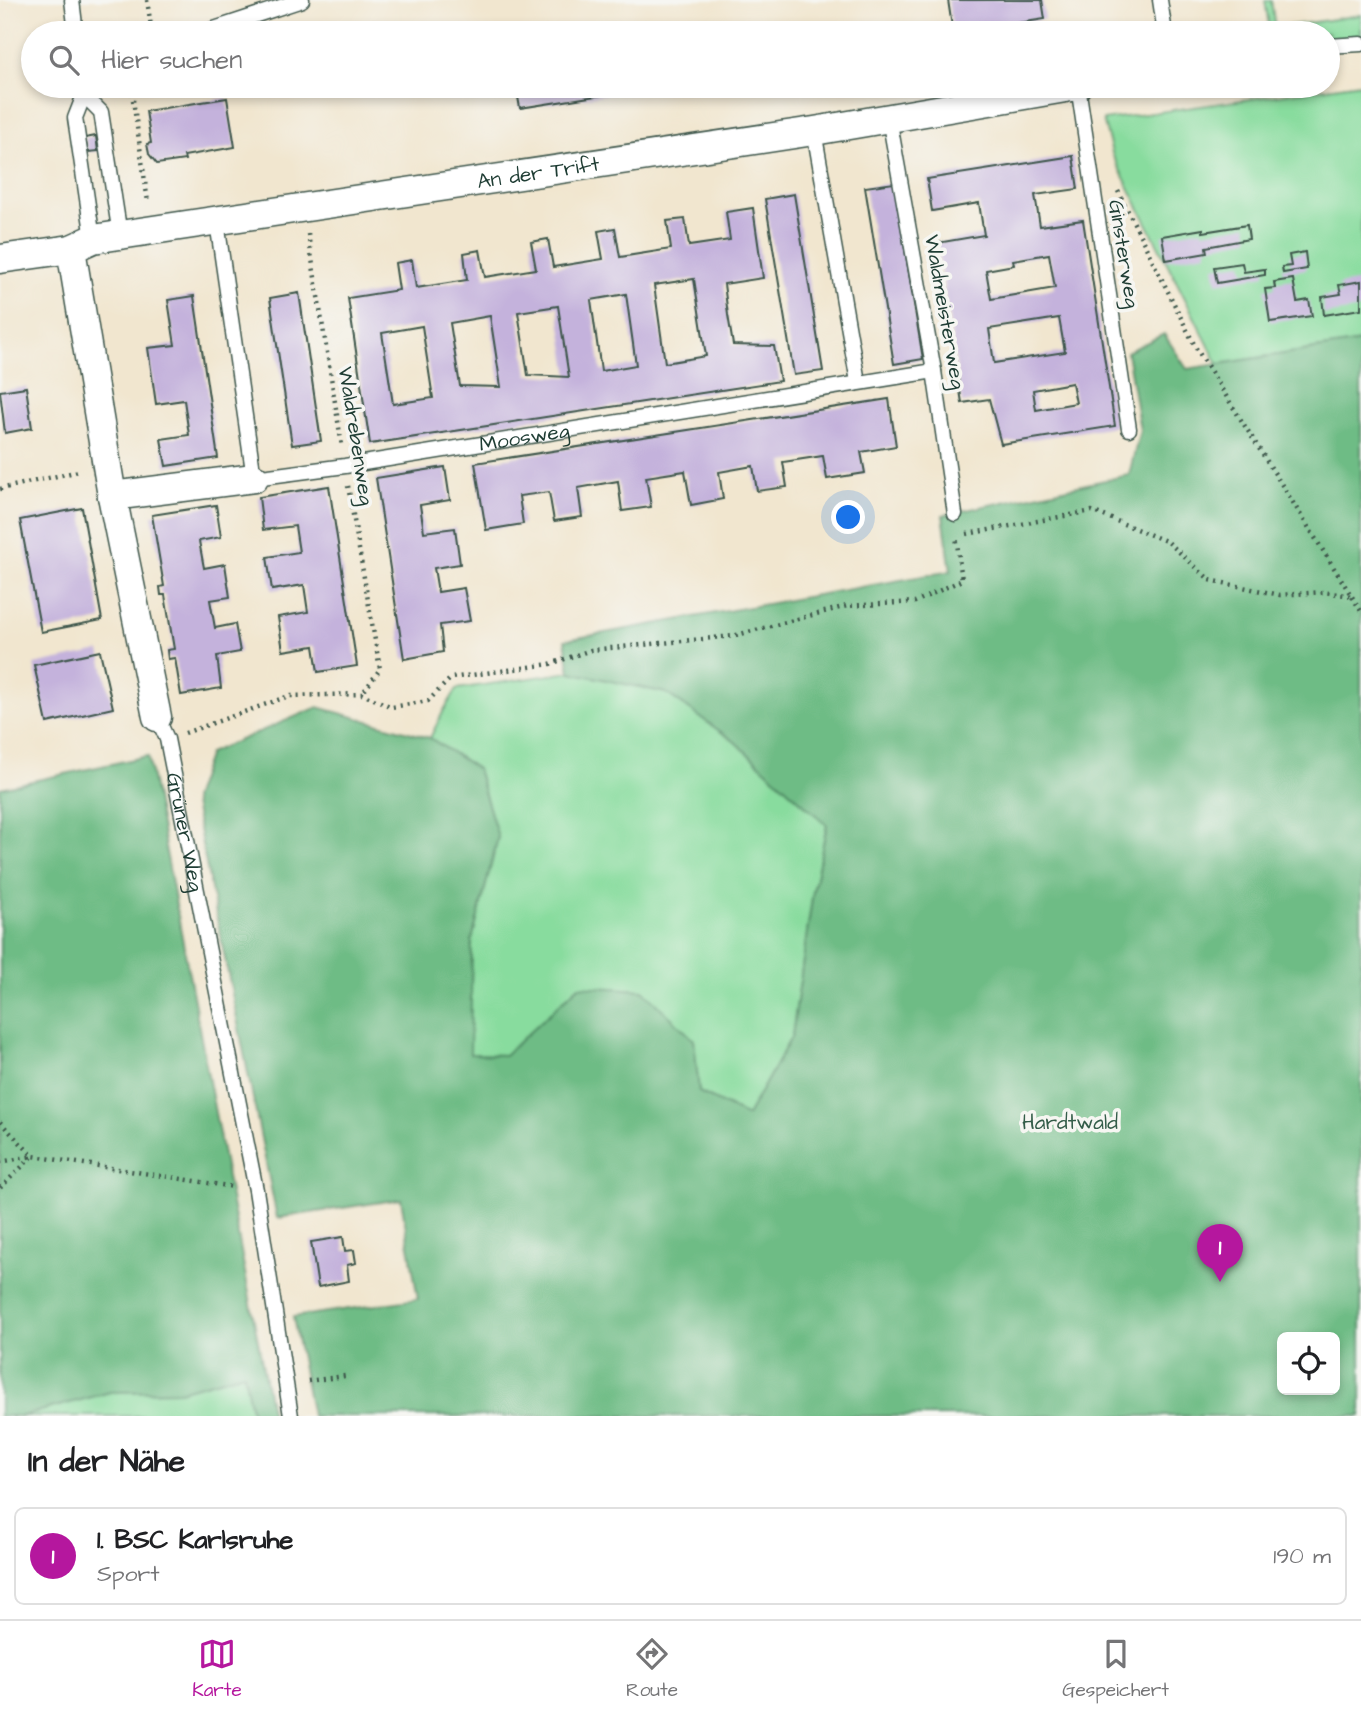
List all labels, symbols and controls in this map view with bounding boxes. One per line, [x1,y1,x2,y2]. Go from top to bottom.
search box [21,21,1340,98]
icon: search [45,41,83,79]
text: Hier suchen [101,42,242,78]
street label: An der Trift [475,149,602,196]
street label: Ginsterweg [1099,198,1147,311]
street label: Waldmeisterweg [915,232,973,392]
street label: Waldrebenweg [329,364,381,508]
street label: Moosweg [477,416,572,459]
your location [831,500,865,534]
street label: Grüner Weg [159,770,211,895]
park label: Hardtwald [1022,1108,1118,1137]
pin: 1 [1197,1224,1243,1282]
map controls [1277,1332,1340,1395]
button: locate [1277,1332,1340,1395]
text: In der Nähe [28,1441,185,1483]
text: 1. BSC Karlsruhe [97,1522,293,1558]
text: 1 [52,1540,54,1572]
text: 190 m [1273,1540,1331,1572]
text: Sport [97,1558,160,1590]
tab: Karte [192,1635,242,1704]
tab: Route [626,1635,678,1704]
tab: Gespeichert [1062,1635,1169,1704]

